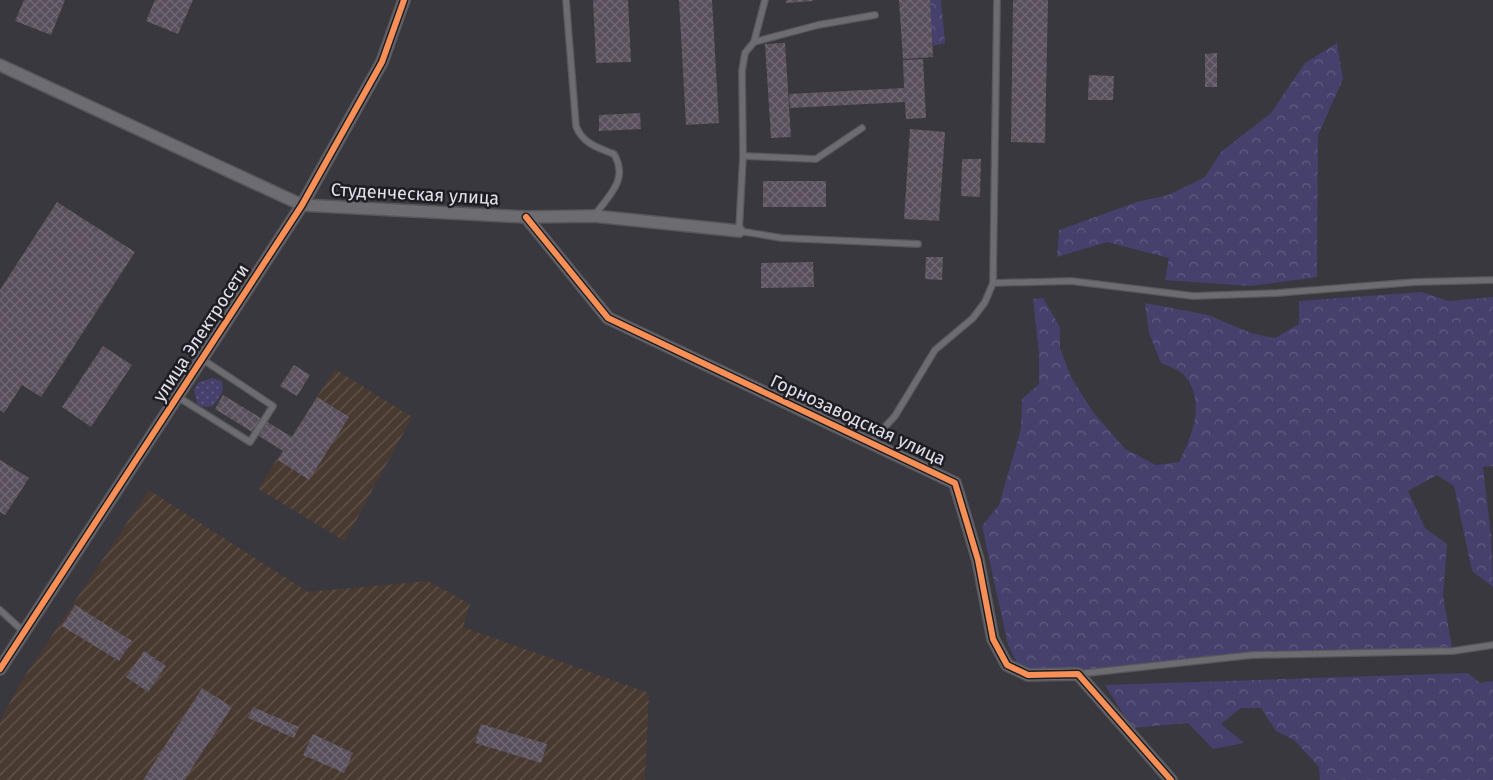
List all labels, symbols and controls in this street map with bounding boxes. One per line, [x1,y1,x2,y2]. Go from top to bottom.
street label: Студенческая улица [330,179,500,209]
street label: улица Электросети [148,260,254,406]
street label: Горнозаводская улица [767,370,949,470]

